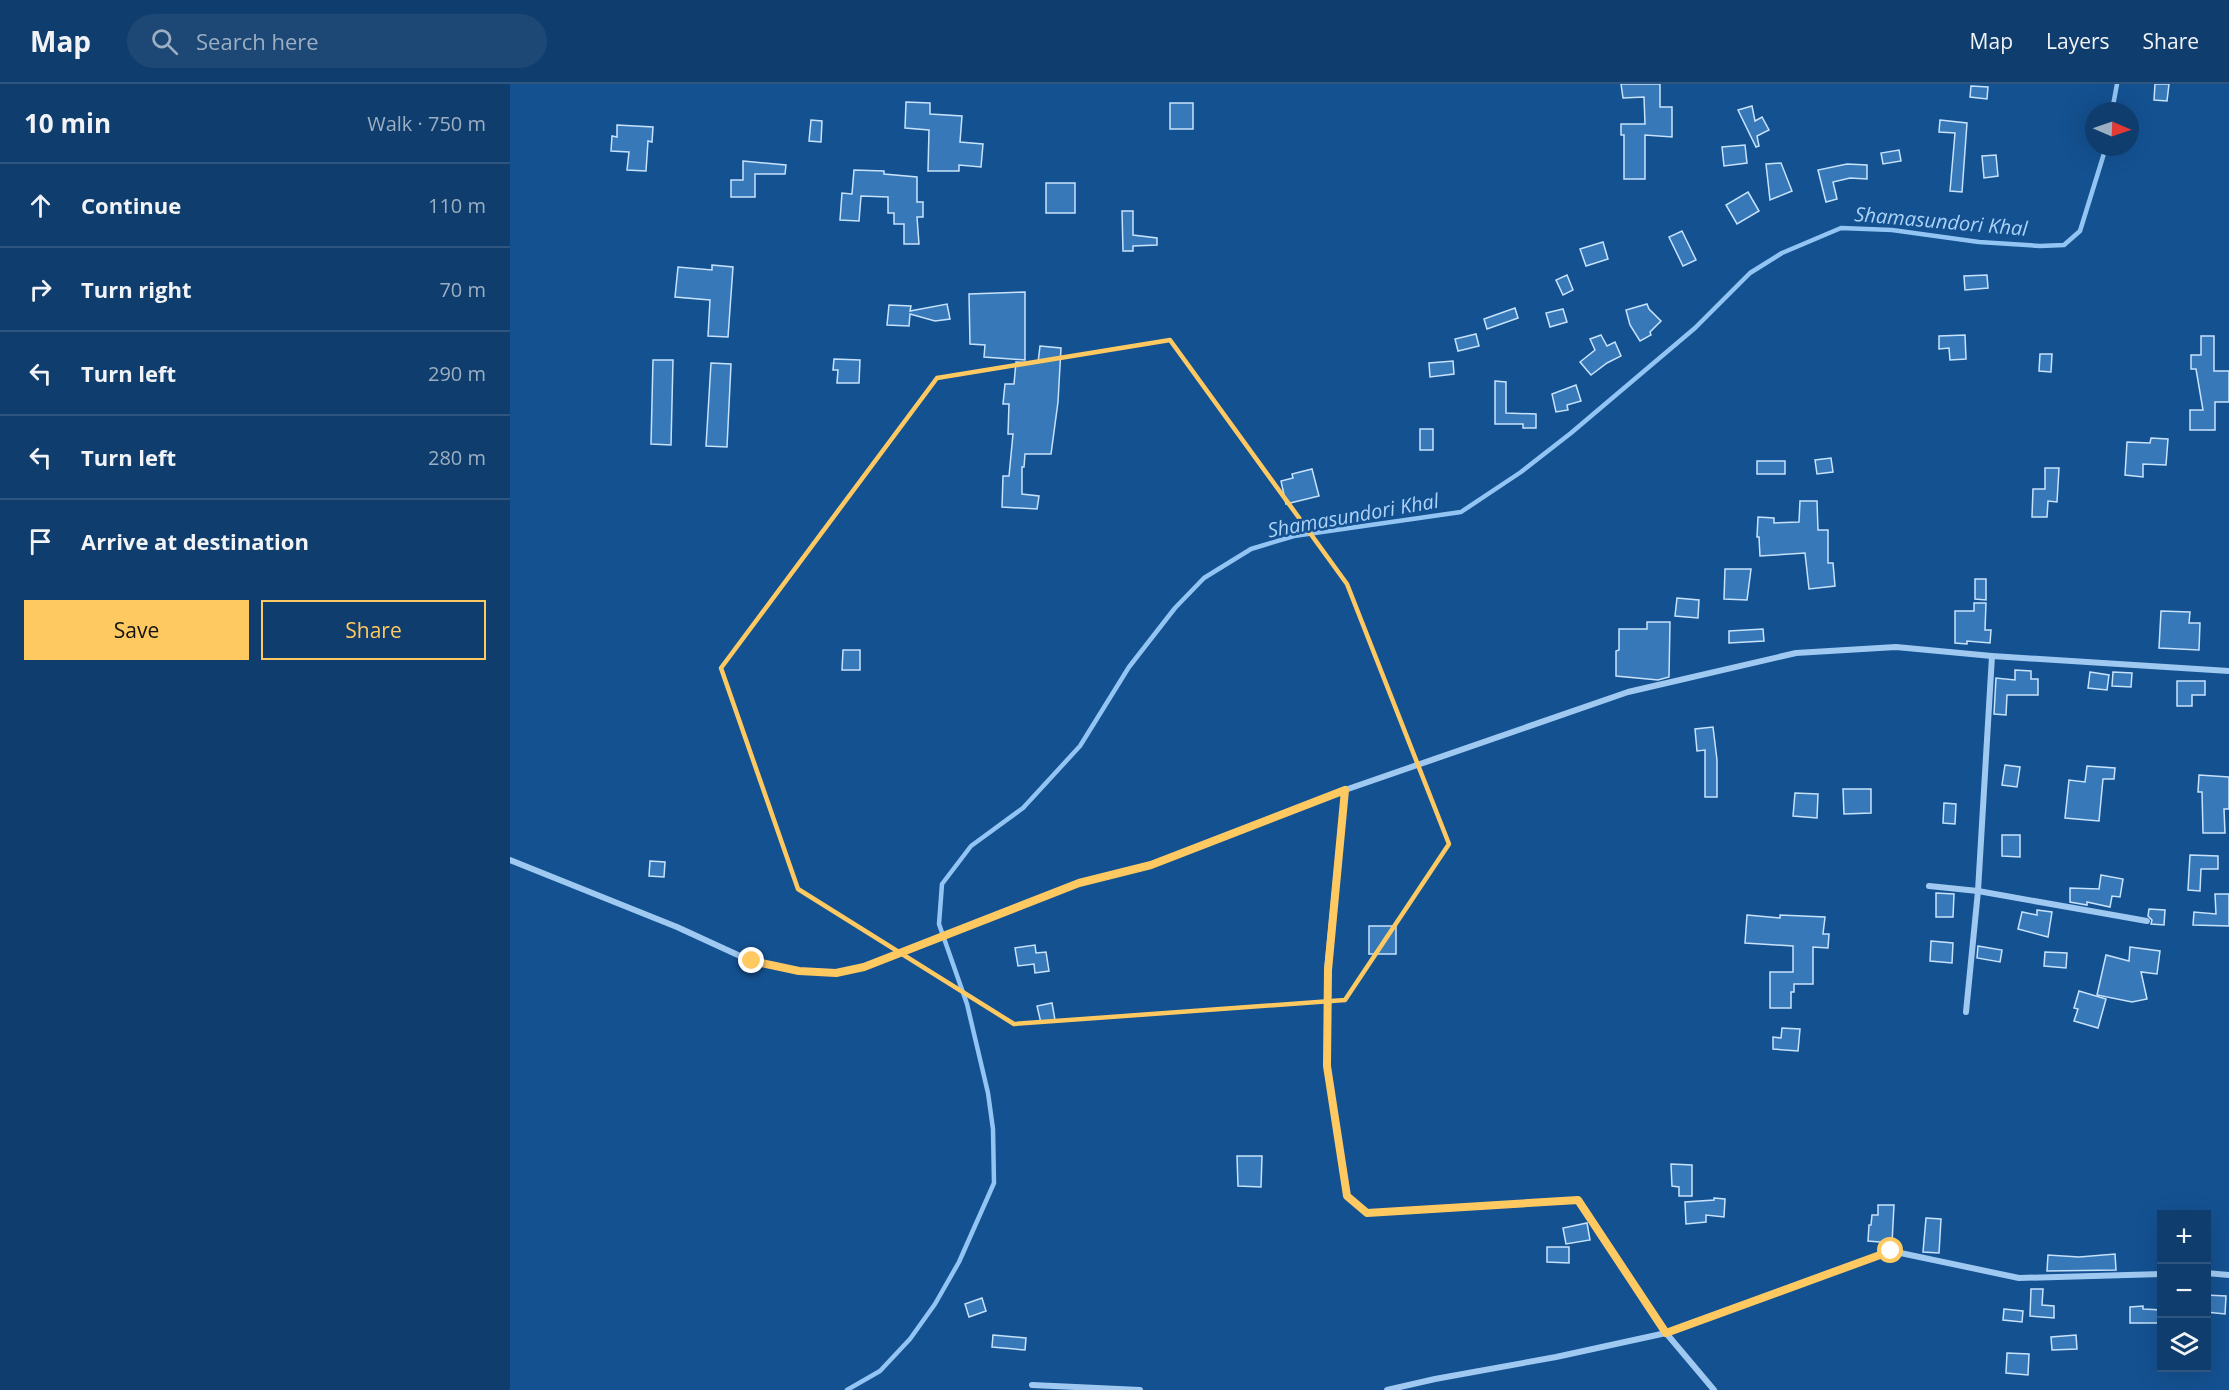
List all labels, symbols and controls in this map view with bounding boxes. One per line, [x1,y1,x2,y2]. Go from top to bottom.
search box [127,14,547,68]
text: Map [30,22,91,60]
icon: search [148,25,181,58]
text: Search here [196,26,319,56]
text: Map [1970,27,2013,55]
text: Layers [2046,27,2110,55]
text: Share [2143,27,2199,55]
north arrow [2085,102,2139,156]
text: 10 min [24,105,111,141]
text: Walk · 750 m [367,110,486,137]
icon: ahead [24,189,57,222]
text: Continue [81,190,181,220]
text: 110 m [428,192,486,219]
water label: Shamasundori Khal [1853,200,2029,242]
icon: right [24,273,57,306]
text: Turn right [81,274,192,304]
text: 70 m [439,276,486,303]
icon: left [24,357,57,390]
text: Turn left [81,358,176,388]
text: 290 m [428,360,486,387]
icon: left [24,441,57,474]
text: Turn left [81,442,176,472]
text: 280 m [428,444,486,471]
water label: Shamasundori Khal [1265,486,1442,543]
icon: arrive [24,525,57,558]
text: Arrive at destination [81,526,309,556]
button: Save [24,600,249,660]
button: Share [261,600,486,660]
route end [738,947,764,973]
map controls [2157,1210,2211,1372]
button: + [2157,1210,2211,1264]
route start [1877,1237,1903,1263]
button: − [2157,1264,2211,1318]
button: layers [2157,1318,2211,1372]

